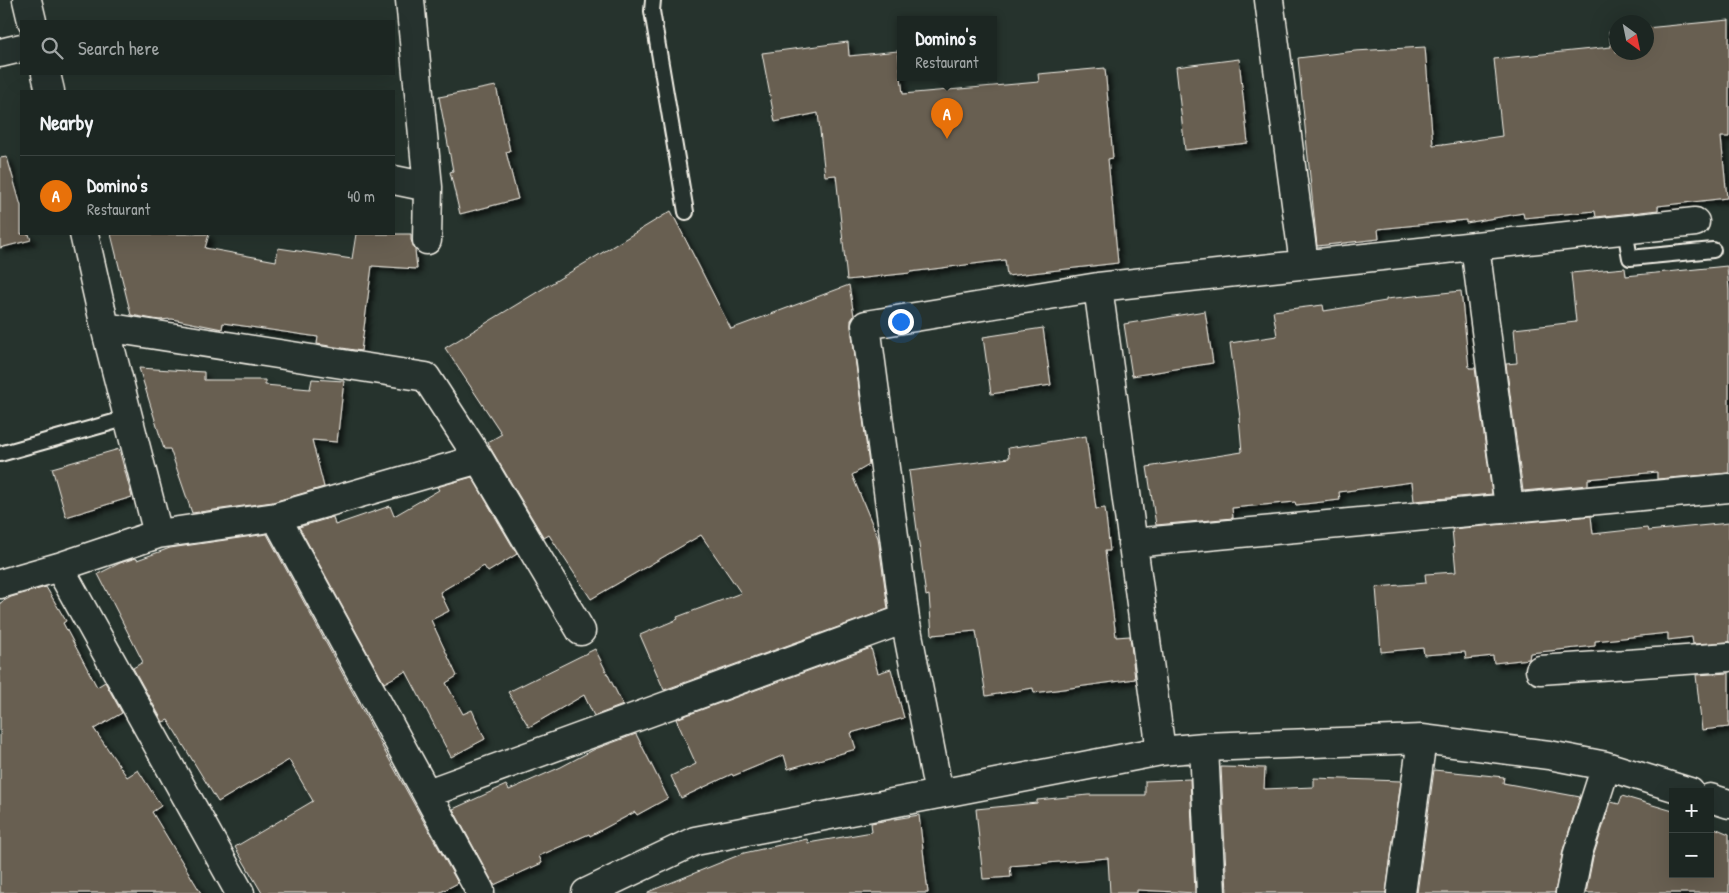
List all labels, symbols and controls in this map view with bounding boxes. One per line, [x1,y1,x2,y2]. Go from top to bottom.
north arrow [1609,15,1654,60]
popup [897,16,997,81]
search box [20,20,395,75]
text: Domino's [915,25,976,51]
icon: search [38,34,66,62]
text: Search here [78,35,159,61]
text: Restaurant [915,51,979,73]
pin: A [931,98,963,139]
text: Nearby [40,108,93,137]
text: Domino's [87,172,148,198]
text: A [52,185,60,207]
text: 40 m [347,185,375,207]
text: Restaurant [87,198,150,220]
your location [888,309,914,335]
map controls [1669,788,1714,878]
button: + [1669,788,1714,833]
button: − [1669,833,1714,878]

